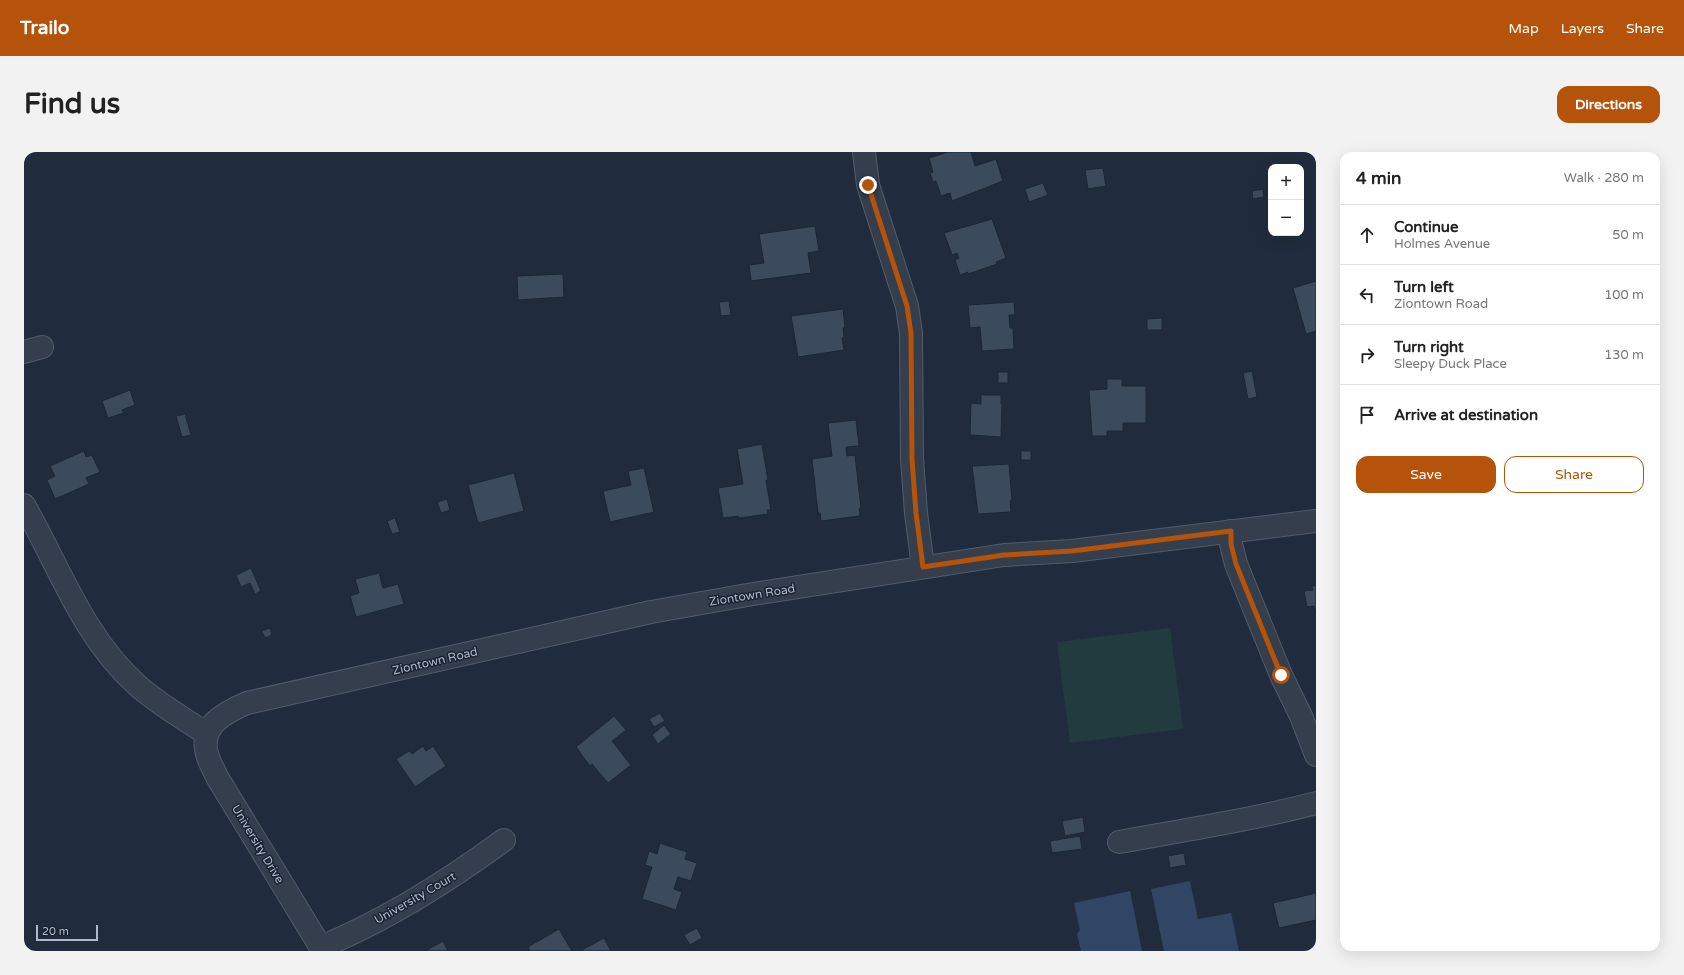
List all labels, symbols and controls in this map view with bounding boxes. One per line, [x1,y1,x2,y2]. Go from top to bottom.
text: Trailo [20,17,69,39]
text: Map [1509,20,1539,37]
text: Layers [1561,20,1604,37]
text: Share [1626,20,1664,37]
button: Directions [1557,86,1660,123]
text: Find us [24,87,120,121]
map controls [1268,164,1304,236]
button: + [1268,164,1304,200]
text: 4 min [1356,168,1401,189]
text: Walk · 280 m [1564,170,1644,186]
route end [859,176,877,194]
button: − [1268,200,1304,236]
text: Continue [1394,218,1458,236]
icon: ahead [1356,224,1378,246]
text: 50 m [1612,227,1644,243]
text: Holmes Avenue [1394,236,1490,252]
text: Turn left [1394,278,1454,296]
icon: left [1356,284,1378,306]
text: 100 m [1604,287,1644,303]
text: Ziontown Road [1394,296,1488,312]
text: Turn right [1394,338,1464,356]
icon: right [1356,344,1378,366]
text: 130 m [1604,347,1644,363]
text: Sleepy Duck Place [1394,356,1507,372]
icon: arrive [1356,404,1378,426]
text: Arrive at destination [1394,406,1538,424]
button: Save [1356,456,1496,493]
button: Share [1504,456,1644,493]
street label: Ziontown Road [708,581,796,609]
street label: Ziontown Road [391,644,479,678]
route start [1272,666,1290,684]
street label: University Drive [229,802,287,886]
street label: University Court [372,869,459,927]
scale bar [36,923,98,942]
text: 20 m [42,925,69,938]

